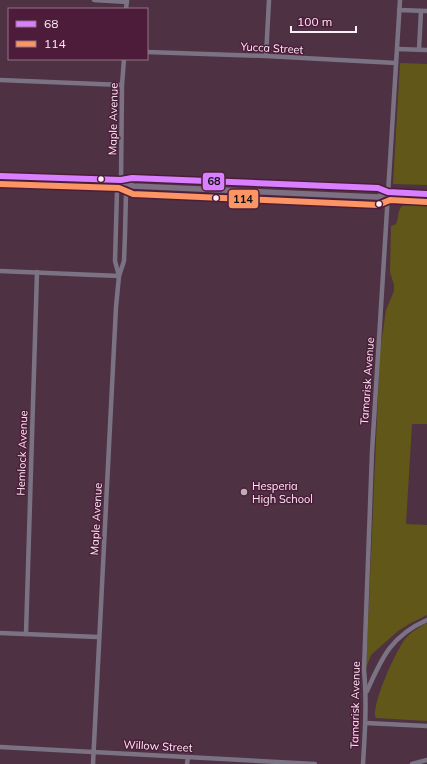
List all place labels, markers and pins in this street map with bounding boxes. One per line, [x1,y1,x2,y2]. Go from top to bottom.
unlabelled marker [96,174,106,184]
unlabelled marker [211,193,221,203]
unlabelled marker [374,199,384,209]
place label: Hesperia High School [252,479,313,506]
marker: Hesperia High School [239,487,249,497]

